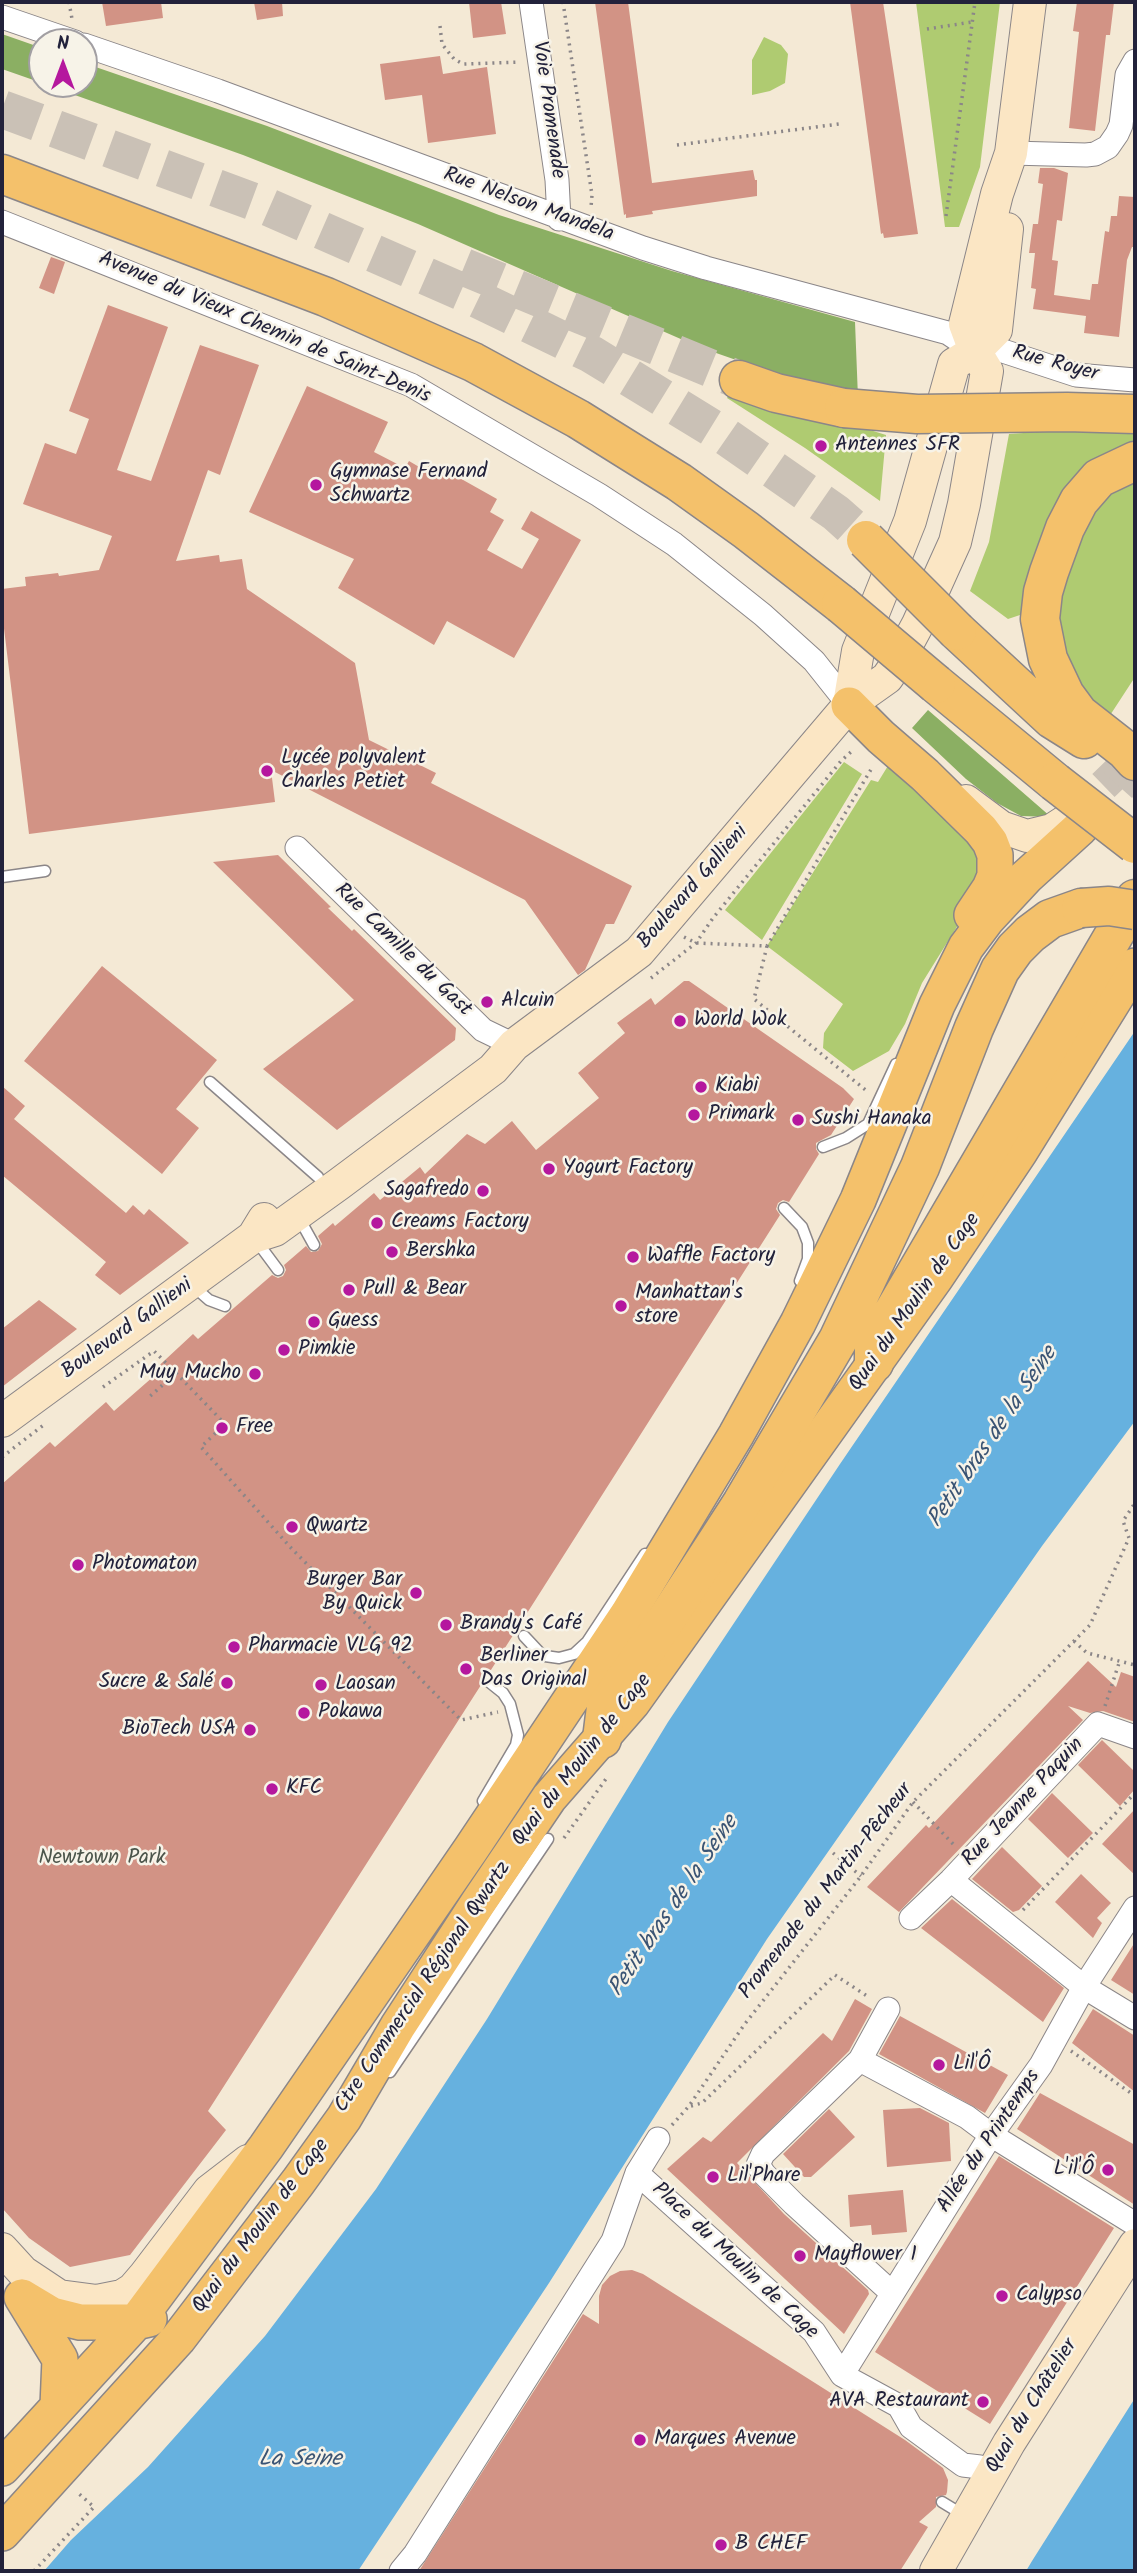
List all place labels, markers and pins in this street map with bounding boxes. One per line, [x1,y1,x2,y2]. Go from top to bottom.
place label: Antennes SFR [835,433,960,459]
marker: Antennes SFR [813,438,829,454]
place label: Gymnase Fernand Schwartz [330,460,487,510]
marker: Gymnase Fernand Schwartz [308,477,324,493]
place label: Lycée polyvalent Charles Petiet [281,746,426,796]
marker: Lycée polyvalent Charles Petiet [259,763,275,779]
place label: Alcuin [501,989,555,1015]
marker: Alcuin [479,994,495,1010]
place label: World Wok [694,1008,787,1034]
marker: World Wok [672,1013,688,1029]
place label: Kiabi [715,1074,758,1100]
marker: Kiabi [693,1079,709,1095]
place label: Primark [708,1102,775,1128]
marker: Primark [686,1107,702,1123]
place label: Sushi Hanaka [812,1107,932,1133]
marker: Sushi Hanaka [790,1112,806,1128]
place label: Yogurt Factory [563,1156,693,1182]
marker: Yogurt Factory [541,1161,557,1177]
place label: Sagafredo [384,1178,469,1204]
marker: Sagafredo [475,1183,491,1199]
place label: Creams Factory [391,1210,529,1236]
marker: Creams Factory [369,1215,385,1231]
place label: Bershka [406,1239,476,1265]
marker: Bershka [384,1244,400,1260]
place label: Waffle Factory [647,1244,775,1270]
marker: Waffle Factory [625,1249,641,1265]
place label: Pull & Bear [363,1277,466,1303]
place label: Manhattan's store [635,1281,743,1331]
marker: Pull & Bear [341,1282,357,1298]
marker: Manhattan's store [613,1298,629,1314]
place label: Guess [328,1309,378,1335]
marker: Guess [306,1314,322,1330]
place label: Pimkie [298,1337,355,1363]
marker: Pimkie [276,1342,292,1358]
place label: Muy Mucho [139,1361,241,1387]
marker: Muy Mucho [247,1366,263,1382]
place label: Free [236,1415,273,1441]
marker: Free [214,1420,230,1436]
place label: Qwartz [306,1514,368,1540]
marker: Qwartz [284,1519,300,1535]
place label: Photomaton [92,1552,197,1578]
marker: Photomaton [70,1557,86,1573]
place label: Burger Bar By Quick [307,1568,402,1618]
marker: Burger Bar By Quick [408,1585,424,1601]
place label: Brandy's Café [460,1612,582,1638]
marker: Brandy's Café [438,1617,454,1633]
place label: Pharmacie VLG 92 [248,1634,413,1660]
marker: Pharmacie VLG 92 [226,1639,242,1655]
place label: Berliner Das Original [480,1644,587,1694]
marker: Berliner Das Original [458,1661,474,1677]
place label: Sucre & Salé [99,1670,213,1696]
place label: Laosan [335,1672,396,1698]
marker: Sucre & Salé [219,1675,235,1691]
marker: Laosan [313,1677,329,1693]
place label: Pokawa [318,1700,383,1726]
marker: Pokawa [296,1705,312,1721]
place label: BioTech USA [122,1717,236,1743]
marker: BioTech USA [242,1722,258,1738]
place label: KFC [286,1776,322,1802]
marker: KFC [264,1781,280,1797]
place label: Lil'Ô [953,2052,991,2078]
marker: Lil'Ô [931,2057,947,2073]
place label: L'il'Ô [1053,2157,1094,2183]
marker: L'il'Ô [1100,2162,1116,2178]
place label: Lil'Phare [727,2164,801,2190]
marker: Lil'Phare [705,2169,721,2185]
place label: Mayflower 1 [814,2243,917,2269]
marker: Mayflower 1 [792,2248,808,2264]
place label: Calypso [1016,2283,1082,2309]
marker: Calypso [994,2288,1010,2304]
place label: AVA Restaurant [829,2389,969,2415]
marker: AVA Restaurant [975,2394,991,2410]
place label: Marques Avenue [654,2427,796,2453]
marker: Marques Avenue [632,2432,648,2448]
place label: B CHEF [735,2532,807,2558]
marker: B CHEF [713,2537,729,2553]

